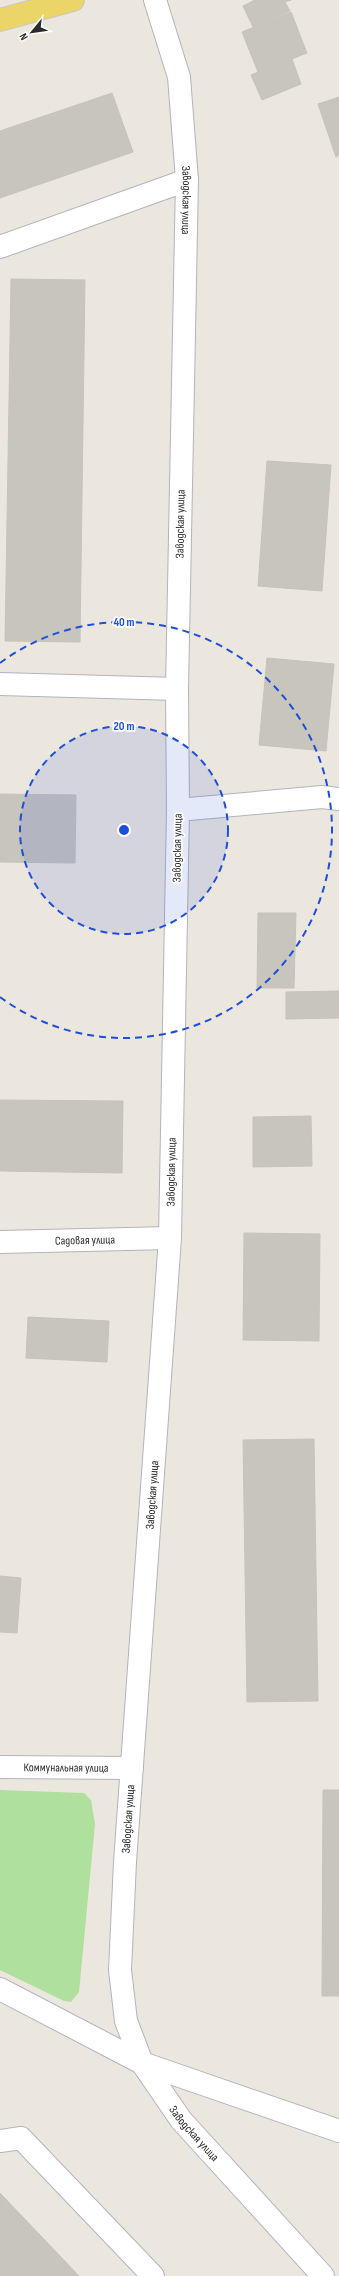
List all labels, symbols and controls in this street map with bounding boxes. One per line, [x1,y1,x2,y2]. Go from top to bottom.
north arrow [12,12,52,52]
text: N [17,31,31,42]
street label: Заводская улица [178,165,194,235]
street label: Заводская улица [172,489,189,559]
text: 40 m [113,615,135,630]
text: 20 m [114,719,134,734]
street label: Заводская улица [169,813,186,883]
centre of rings [117,823,131,837]
street label: Заводская улица [163,1137,180,1207]
street label: Садовая улица [55,1232,115,1249]
street label: Заводская улица [143,1460,162,1530]
street label: Коммунальная улица [23,1760,109,1776]
street label: Заводская улица [119,1784,138,1854]
street label: Заводская улица [166,2103,222,2165]

